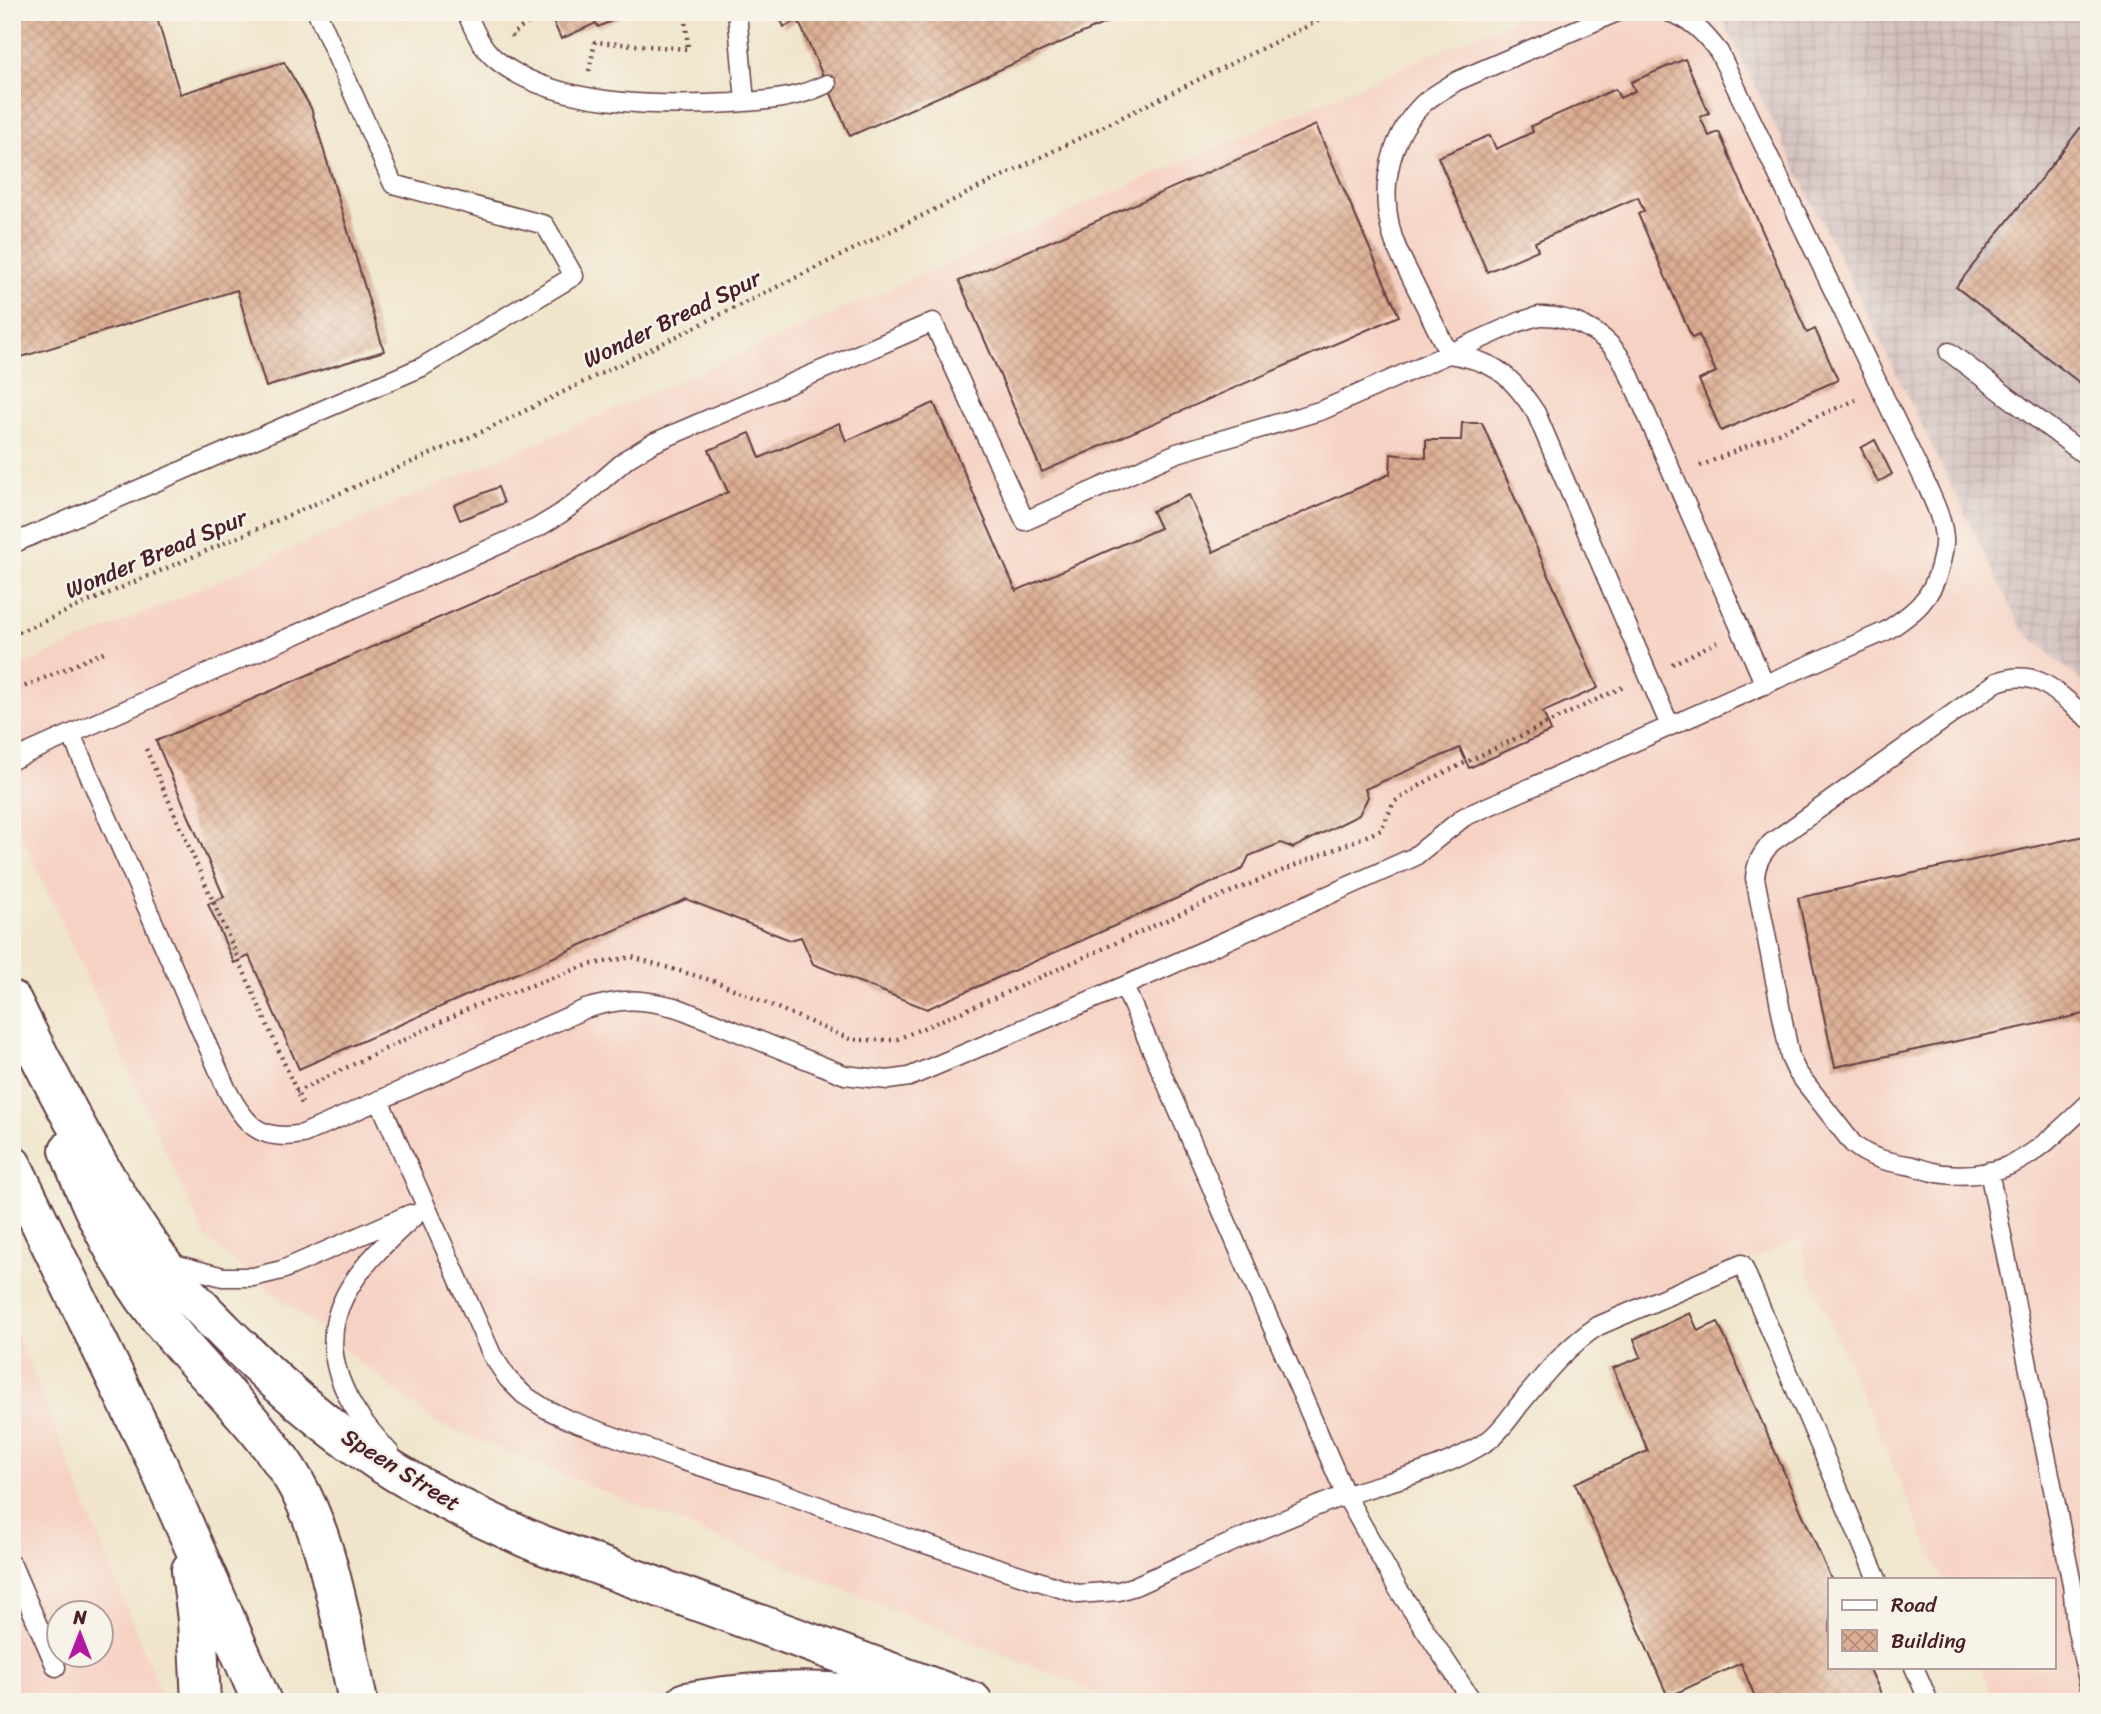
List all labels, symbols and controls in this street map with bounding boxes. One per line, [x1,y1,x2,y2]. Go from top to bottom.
street label: Wonder Bread Spur [576,257,770,380]
street label: Wonder Bread Spur [59,497,255,611]
street label: Speen Street [333,1417,469,1523]
legend [1828,1578,2056,1668]
text: Road [1891,1586,1938,1624]
north arrow [46,1598,116,1668]
text: N [72,1601,87,1634]
text: Building [1891,1622,1967,1660]

